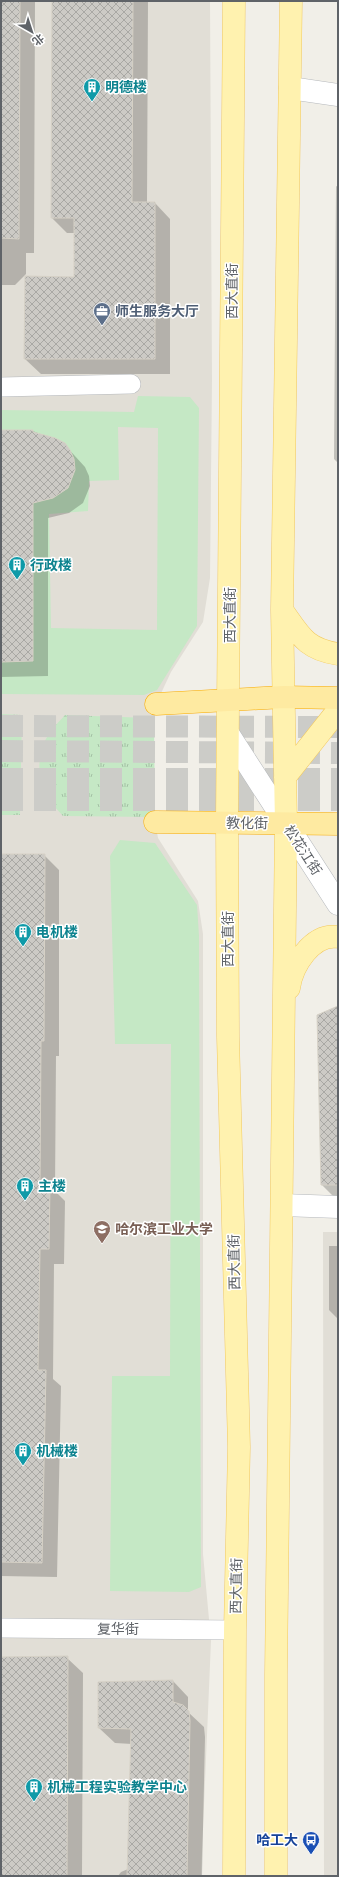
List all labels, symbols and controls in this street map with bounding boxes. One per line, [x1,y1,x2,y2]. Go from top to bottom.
north arrow [12,12,52,52]
text: 北 [29,30,48,49]
building icon: 明德楼 [82,77,102,102]
place label: 明德楼 [105,77,147,97]
street label: 西大直街 [222,263,242,319]
office icon: 师生服务大厅 [92,301,112,326]
place label: 师生服务大厅 [115,301,199,321]
building icon: 行政楼 [7,555,27,580]
place label: 行政楼 [30,555,72,575]
street label: 西大直街 [220,587,240,643]
street label: 教化街 [226,813,268,833]
street label: 松花江街 [279,821,327,879]
street label: 西大直街 [218,911,238,967]
building icon: 电机楼 [13,922,33,947]
place label: 电机楼 [36,922,78,942]
building icon: 主楼 [15,1176,35,1201]
place label: 主楼 [38,1176,66,1196]
school or university icon: 哈尔滨工业大学 [92,1219,112,1244]
place label: 哈尔滨工业大学 [115,1219,213,1239]
street label: 西大直街 [224,1234,244,1290]
building icon: 机械楼 [13,1441,33,1466]
place label: 机械楼 [36,1441,78,1461]
street label: 西大直街 [226,1558,246,1614]
street label: 复华街 [97,1619,139,1639]
building icon: 机械工程实验教学中心 [24,1777,44,1802]
place label: 机械工程实验教学中心 [47,1777,187,1797]
place label: 哈工大 [256,1830,298,1850]
bus stop icon: 哈工大 [301,1830,321,1855]

